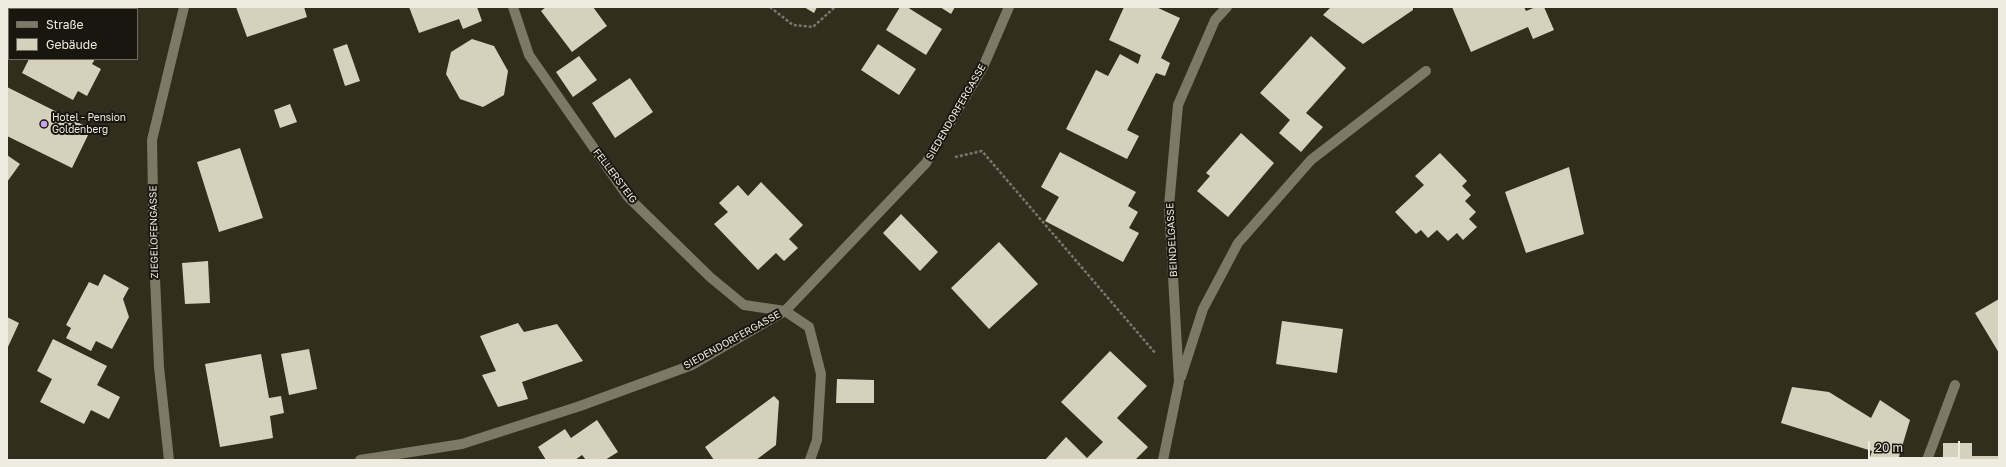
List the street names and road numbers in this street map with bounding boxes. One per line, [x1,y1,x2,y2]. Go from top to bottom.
street label: SIEDENDORFERGASSE [924,62,988,162]
street label: FELLERSTEIG [591,146,639,206]
street label: ZIEGELOFENGASSE [147,185,161,279]
street label: BEINDELGASSE [1164,203,1180,277]
street label: SIEDENDORFERGASSE [682,308,782,372]

